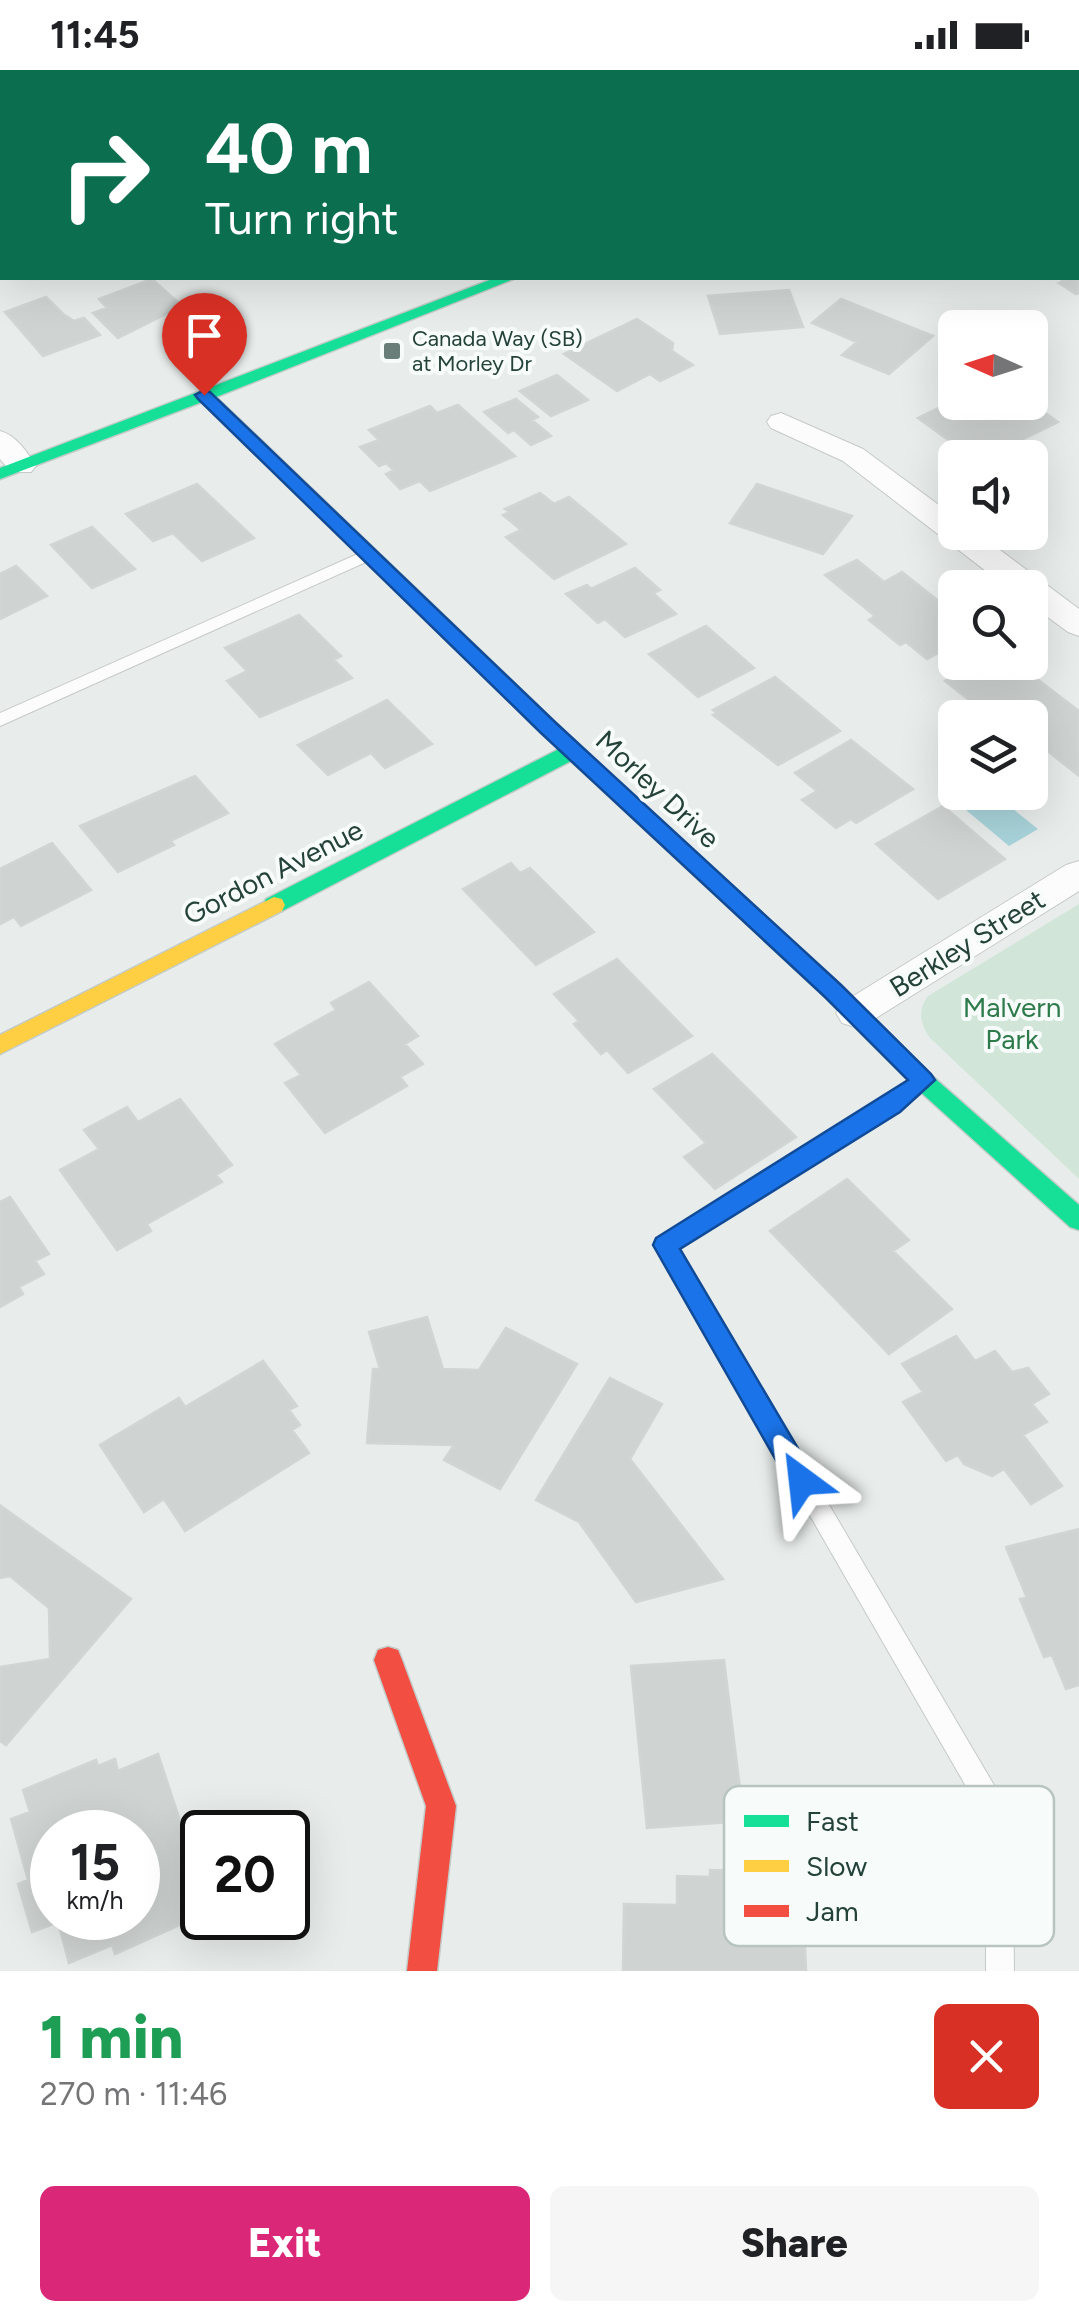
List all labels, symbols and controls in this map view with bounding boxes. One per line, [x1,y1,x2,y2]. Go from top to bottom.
text: 11:45 [50,12,140,58]
text: 40 m [205,106,372,191]
icon: right [40,110,170,240]
text: Turn right [205,191,398,245]
pin [162,293,247,396]
icon: arrive [177,308,232,363]
north arrow [938,310,1048,420]
map controls [938,310,1048,810]
place label: Canada Way (SB) at Morley Dr [412,325,583,377]
marker: Canada Way (SB) at Morley Dr [381,340,403,362]
button: sound [938,440,1048,550]
button: search [938,570,1048,680]
button: layers [938,700,1048,810]
street label: Morley Drive [589,723,727,855]
street label: Gordon Avenue [178,812,368,932]
street label: Berkley Street [883,882,1051,1004]
park label: Malvern Park [963,990,1061,1056]
position arrow [750,1429,854,1533]
legend [724,1786,1054,1946]
text: Fast [806,1804,859,1838]
speed limit sign: 20 [180,1810,310,1940]
text: 15 [70,1832,120,1893]
text: Slow [806,1849,867,1883]
text: km/h [66,1885,124,1915]
text: Jam [806,1894,859,1928]
text: 1 min [40,2001,183,2073]
button: close [934,2004,1039,2109]
text: 270 m · 11:46 [40,2075,227,2113]
button: Exit [40,2186,530,2301]
button: Share [550,2186,1039,2301]

